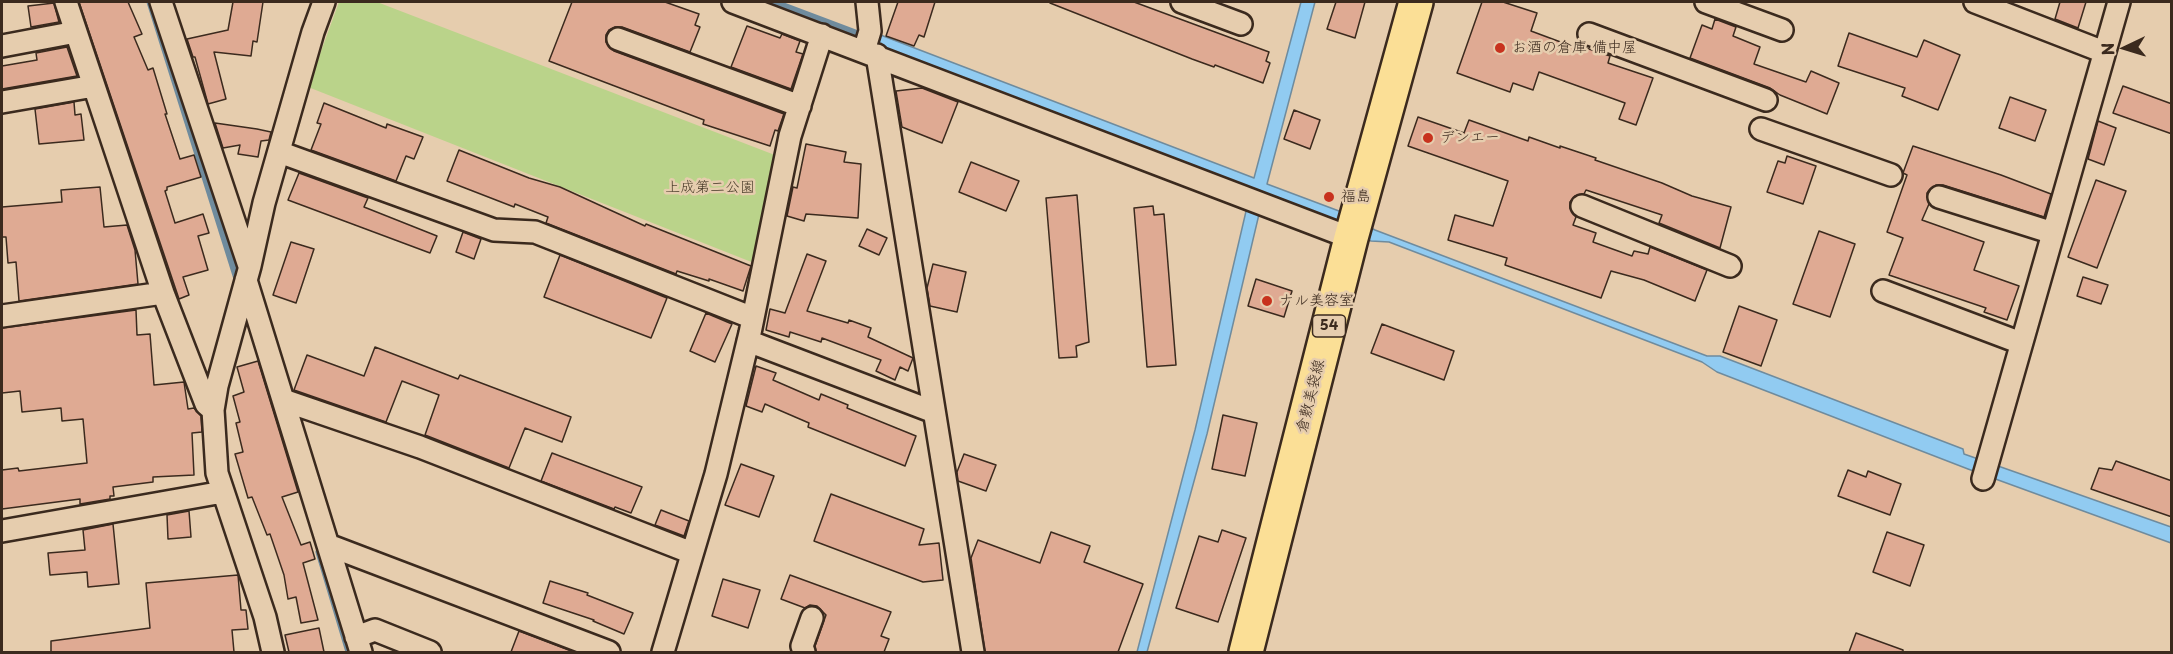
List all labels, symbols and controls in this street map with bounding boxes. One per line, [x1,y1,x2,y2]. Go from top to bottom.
north arrow [2095,18,2155,78]
place label: お酒の倉庫 備中屋 [1512,39,1637,57]
marker: お酒の倉庫 備中屋 [1493,41,1507,55]
text: N [2095,42,2119,56]
place label: デンエー [1440,129,1500,147]
marker: デンエー [1421,131,1435,145]
park label: 上成第二公園 [665,179,755,197]
place label: 福島 [1341,188,1371,206]
marker: 福島 [1322,190,1336,204]
place label: ナル美容室 [1279,292,1354,310]
marker: ナル美容室 [1260,294,1274,308]
road number: 54 [1312,315,1346,337]
street label: 倉敷美袋線 [1293,357,1329,435]

